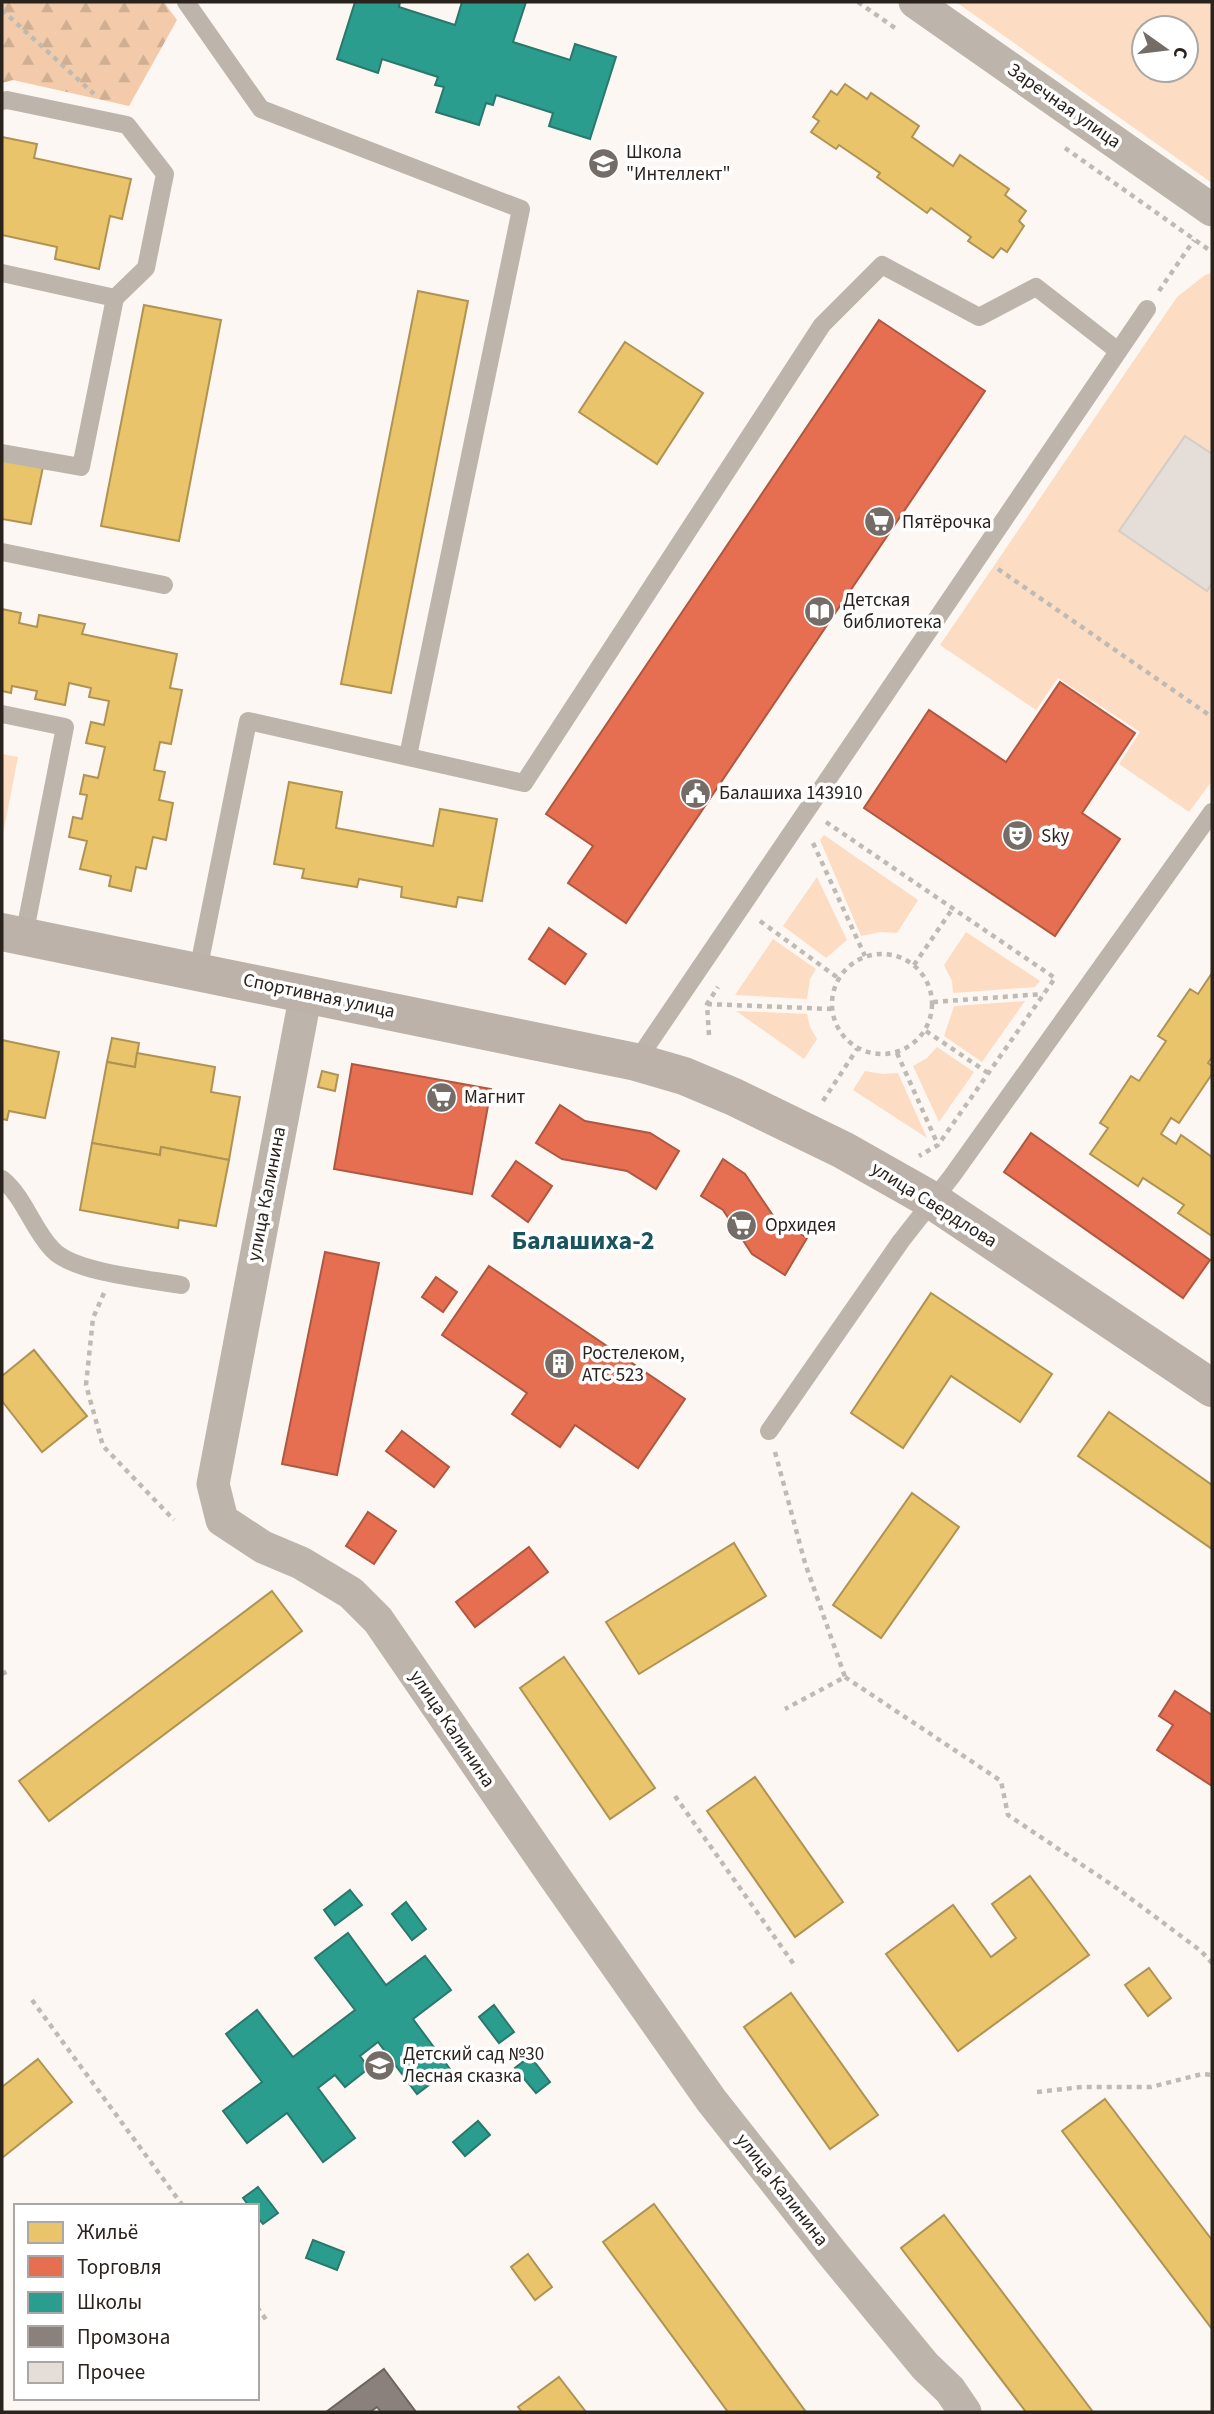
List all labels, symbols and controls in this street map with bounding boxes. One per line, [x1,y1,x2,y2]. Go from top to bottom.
north arrow [1130,14,1200,84]
text: С [1166,44,1194,61]
street label: Заречная улица [1002,57,1126,155]
place label: Школа "Интеллект" [626,139,731,188]
school or university icon: Школа "Интеллект" [586,146,620,180]
supermarket icon: Пятёрочка [862,505,896,539]
place label: Пятёрочка [902,509,991,536]
place label: Детская библиотека [843,587,942,636]
library icon: Детская библиотека [803,594,837,628]
public building icon: Балашиха 143910 [679,776,713,810]
place label: Балашиха 143910 [719,780,863,807]
theatre icon: Sky [1001,819,1035,853]
place label: Sky [1041,823,1070,850]
street label: Спортивная улица [241,967,397,1025]
supermarket icon: Магнит [424,1080,458,1114]
place label: Магнит [464,1084,526,1111]
street label: улица Калинина [241,1124,293,1264]
street label: улица Свердлова [866,1155,1002,1255]
supermarket icon: Орхидея [725,1208,759,1242]
place label: Орхидея [765,1212,836,1239]
district label: Балашиха-2 [511,1222,655,1259]
place label: Ростелеком, АТС 523 [582,1340,685,1389]
building icon: Ростелеком, АТС 523 [542,1347,576,1381]
street label: улица Калинина [403,1665,501,1793]
place label: Детский сад №30 Лесная сказка [403,2041,544,2090]
school or university icon: Детский сад №30 Лесная сказка [363,2048,397,2082]
street label: улица Калинина [729,2128,835,2252]
legend [14,2204,259,2400]
text: Жильё [77,2217,138,2247]
text: Торговля [77,2252,162,2282]
text: Школы [77,2287,142,2317]
text: Промзона [77,2322,170,2352]
text: Прочее [77,2357,145,2387]

